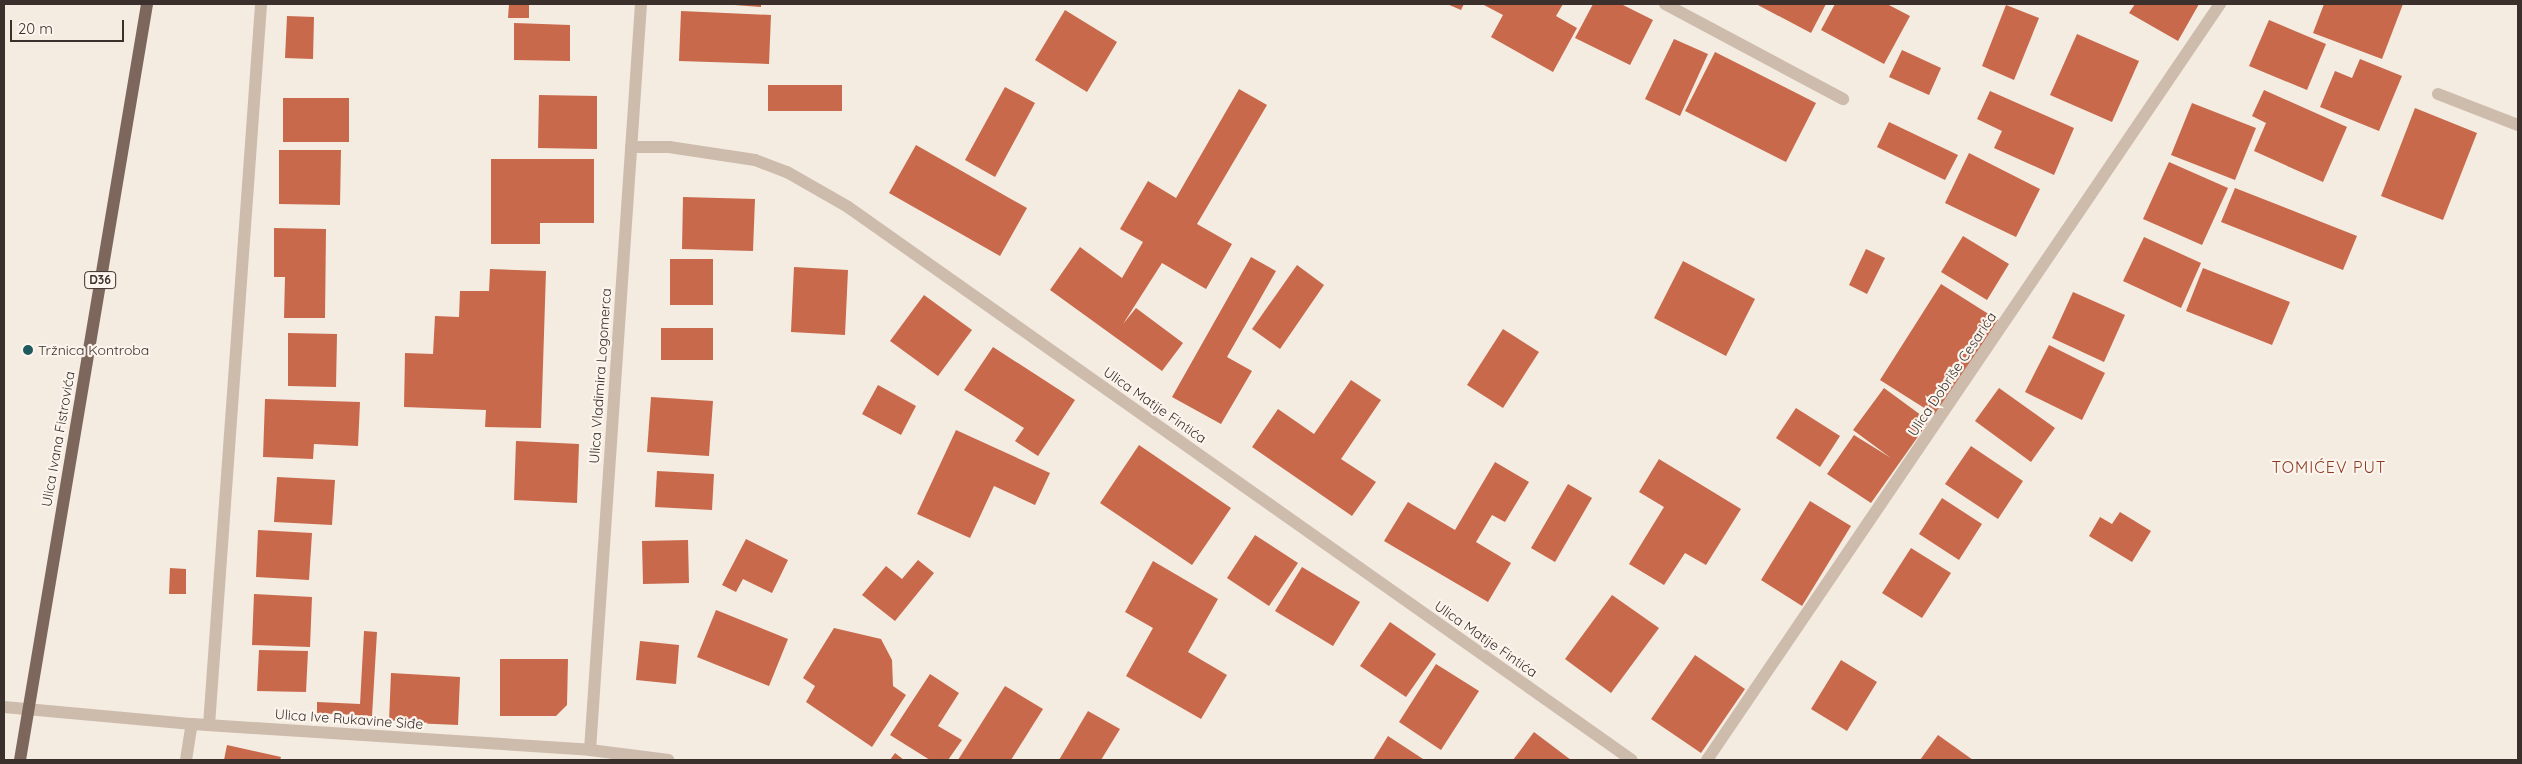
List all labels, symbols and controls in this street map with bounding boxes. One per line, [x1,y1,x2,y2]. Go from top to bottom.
scale bar [12,10,126,42]
text: 20 m [18,19,53,38]
road number: D36 [84,270,116,290]
street label: Ulica Vladimira Logomerca [585,288,615,464]
street label: Ulica Dobriše Cesarića [1904,309,2000,439]
place label: Tržnica Kontroba [38,342,149,358]
marker: Tržnica Kontroba [22,344,34,356]
street label: Ulica Matije Fintića [1100,363,1210,447]
street label: Ulica Ivana Fistrovića [38,370,78,508]
district label: TOMIĆEV PUT [2270,457,2388,477]
street label: Ulica Matije Fintića [1431,597,1541,681]
street label: Ulica Ive Rukavine Siđe [274,705,424,733]

